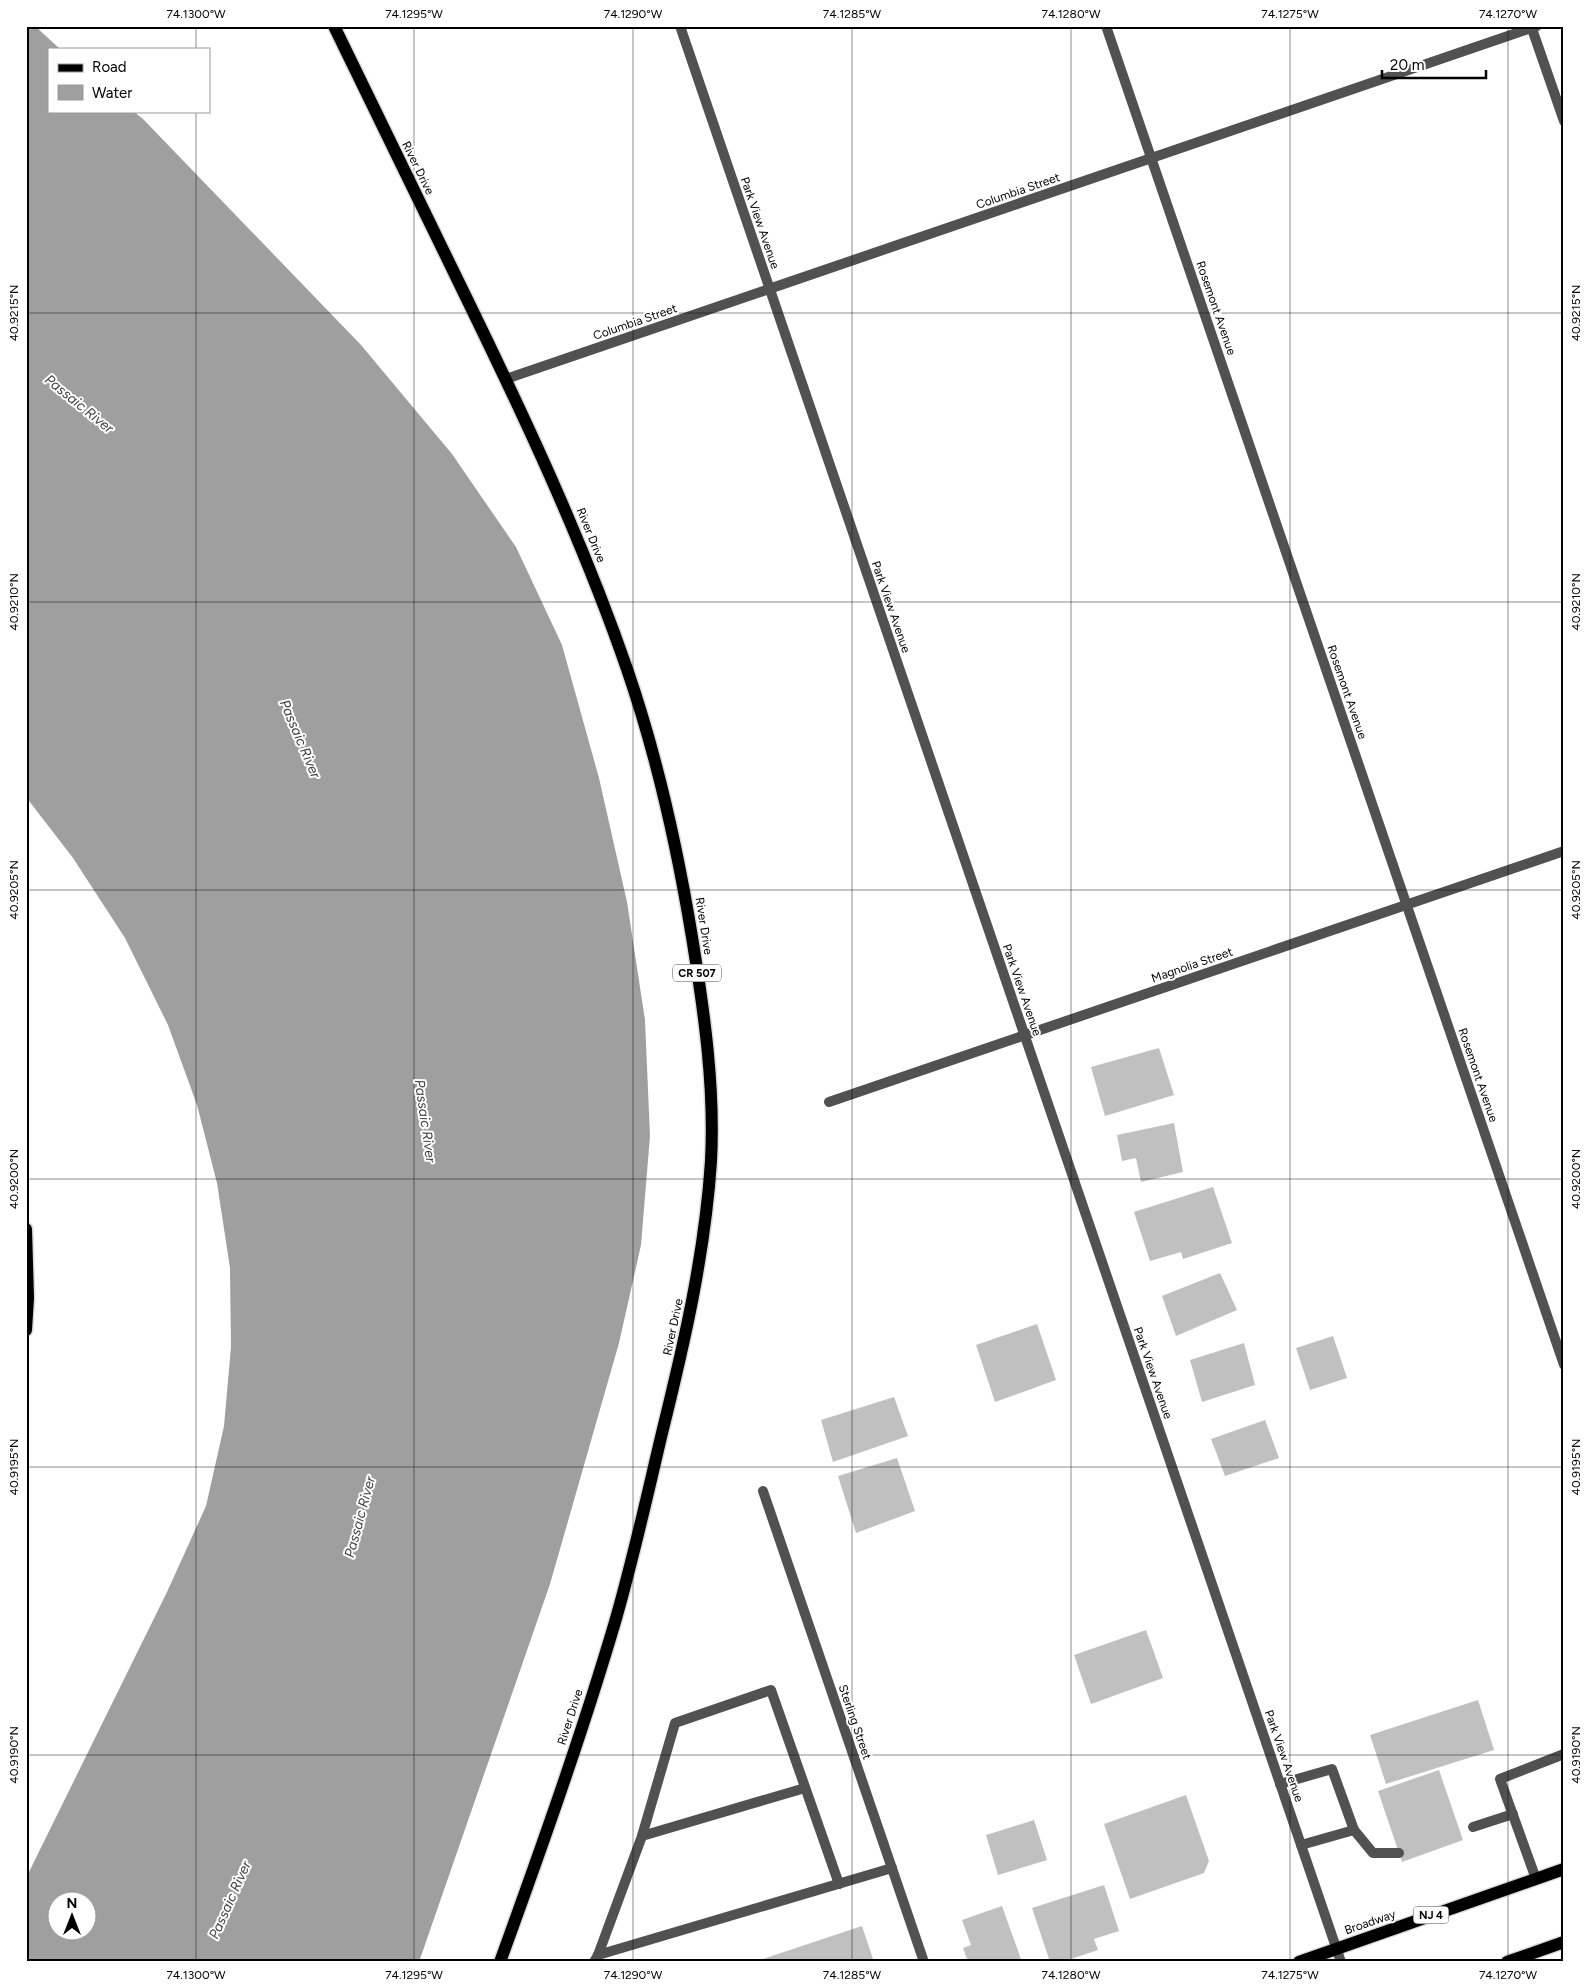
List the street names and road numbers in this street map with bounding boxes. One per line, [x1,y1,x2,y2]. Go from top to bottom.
street label: River Drive [399,139,437,197]
street label: Columbia Street [974,170,1062,212]
street label: Park View Avenue [738,175,782,271]
street label: Rosemont Avenue [1193,259,1239,357]
street label: Columbia Street [591,301,679,343]
street label: River Drive [574,506,608,565]
street label: Park View Avenue [869,559,913,655]
street label: Rosemont Avenue [1324,643,1370,741]
street label: River Drive [693,896,715,956]
street label: Park View Avenue [1000,942,1044,1038]
street label: Magnolia Street [1149,944,1235,985]
road number: CR 507 [673,964,721,981]
street label: Rosemont Avenue [1455,1026,1501,1124]
street label: River Drive [660,1297,686,1357]
street label: Park View Avenue [1131,1325,1175,1421]
street label: Sterling Street [836,1683,874,1762]
street label: River Drive [554,1687,586,1747]
street label: Park View Avenue [1262,1708,1306,1804]
road number: NJ 4 [1414,1906,1448,1924]
street label: Broadway [1343,1907,1398,1937]

